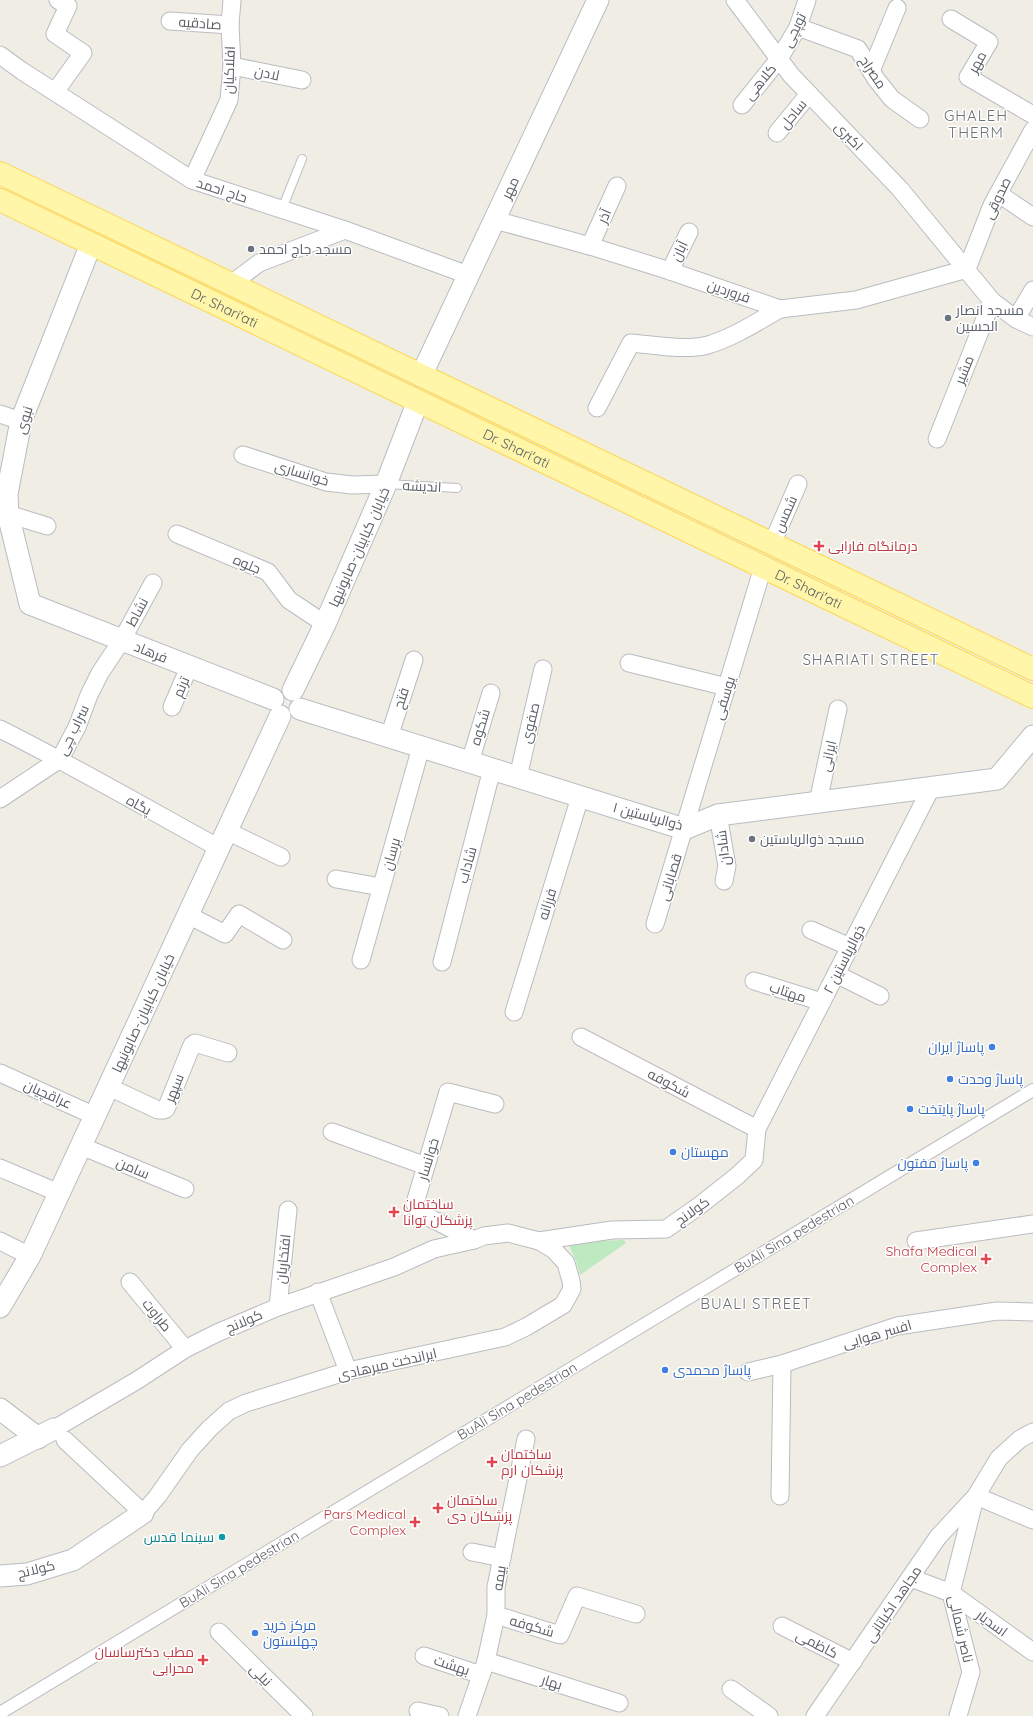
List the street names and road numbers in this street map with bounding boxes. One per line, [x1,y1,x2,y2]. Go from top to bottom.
street label: توپچی [778,9,811,51]
street label: صادقیه [178,13,222,33]
street label: افلاکیان [219,46,239,94]
street label: مهر [963,48,990,77]
street label: مصراح [855,52,891,92]
street label: کلاهی [740,60,780,104]
street label: لادن [253,62,281,84]
street label: ساحل [775,95,811,133]
street label: اکبری [831,118,867,154]
street label: حاج احمد [194,173,250,207]
street label: مهر [497,174,523,203]
street label: صدوقی [979,174,1015,222]
street label: آذر [592,206,615,227]
street label: آبان [666,237,692,264]
street label: فروردین [705,275,753,307]
street label: Dr. Shari'ati [188,284,261,332]
street label: مشیر [950,353,978,388]
street label: نبوی [11,404,37,436]
street label: Dr. Shari'ati [480,425,553,472]
street label: خوانساری [273,456,331,490]
street label: اندیشه [402,476,442,496]
street label: خیابان کبابیان-صابونیها [324,484,394,610]
street label: شمس [769,493,801,535]
street label: جلوه [230,550,264,578]
street label: Dr. Shari'ati [772,565,845,613]
street label: نشاط [122,594,152,630]
street label: فرهاد [132,637,170,667]
street label: ترنم [169,674,194,701]
street label: یوسفی [709,674,739,722]
street label: فتح [389,685,413,711]
street label: صفوی [517,701,543,745]
street label: سراب چی [53,702,94,759]
street label: شکوه [466,707,494,747]
street label: ایرانی [816,739,840,773]
street label: پگاه [123,791,155,820]
street label: ذوالریاستین ۱ [611,798,685,834]
street label: شادان [712,829,734,867]
street label: برسان [378,836,404,872]
street label: شاداب [453,845,481,885]
street label: قصابانی [654,851,686,903]
street label: فرزانه [534,886,560,922]
street label: ذوالریاستین ۲ [819,922,869,996]
street label: خیابان کبابیان-صابونیها [107,951,179,1075]
street label: مهتاب [767,978,809,1006]
street label: شکوفه [645,1064,693,1102]
street label: سپهر [160,1071,189,1106]
street label: عراقچیان [21,1075,75,1113]
street label: خوانسار [413,1136,443,1183]
street label: سامن [114,1153,152,1183]
street label: BuAli Sina pedestrian [731,1191,857,1277]
street label: کولانج [671,1192,713,1230]
street label: افتخاریان [271,1233,295,1285]
street label: طراوت [138,1295,176,1335]
street label: کولانج [223,1305,265,1337]
street label: افسر هوایی [840,1316,914,1352]
street label: ایراندخت میرهادی [335,1344,439,1384]
street label: BuAli Sina pedestrian [454,1358,580,1444]
street label: BuAli Sina pedestrian [176,1526,302,1612]
street label: کولانج [15,1556,57,1582]
street label: مجاهد اکباتانی [861,1562,925,1646]
street label: بیمه [488,1564,510,1592]
street label: ناصر شمالی [945,1594,977,1664]
street label: اسدیار [972,1605,1011,1640]
street label: شکوفه [508,1611,556,1641]
street label: کاظمی [793,1626,841,1662]
street label: بهشت [432,1651,472,1679]
street label: نیلی [246,1660,276,1690]
street label: بهار [538,1670,565,1694]

